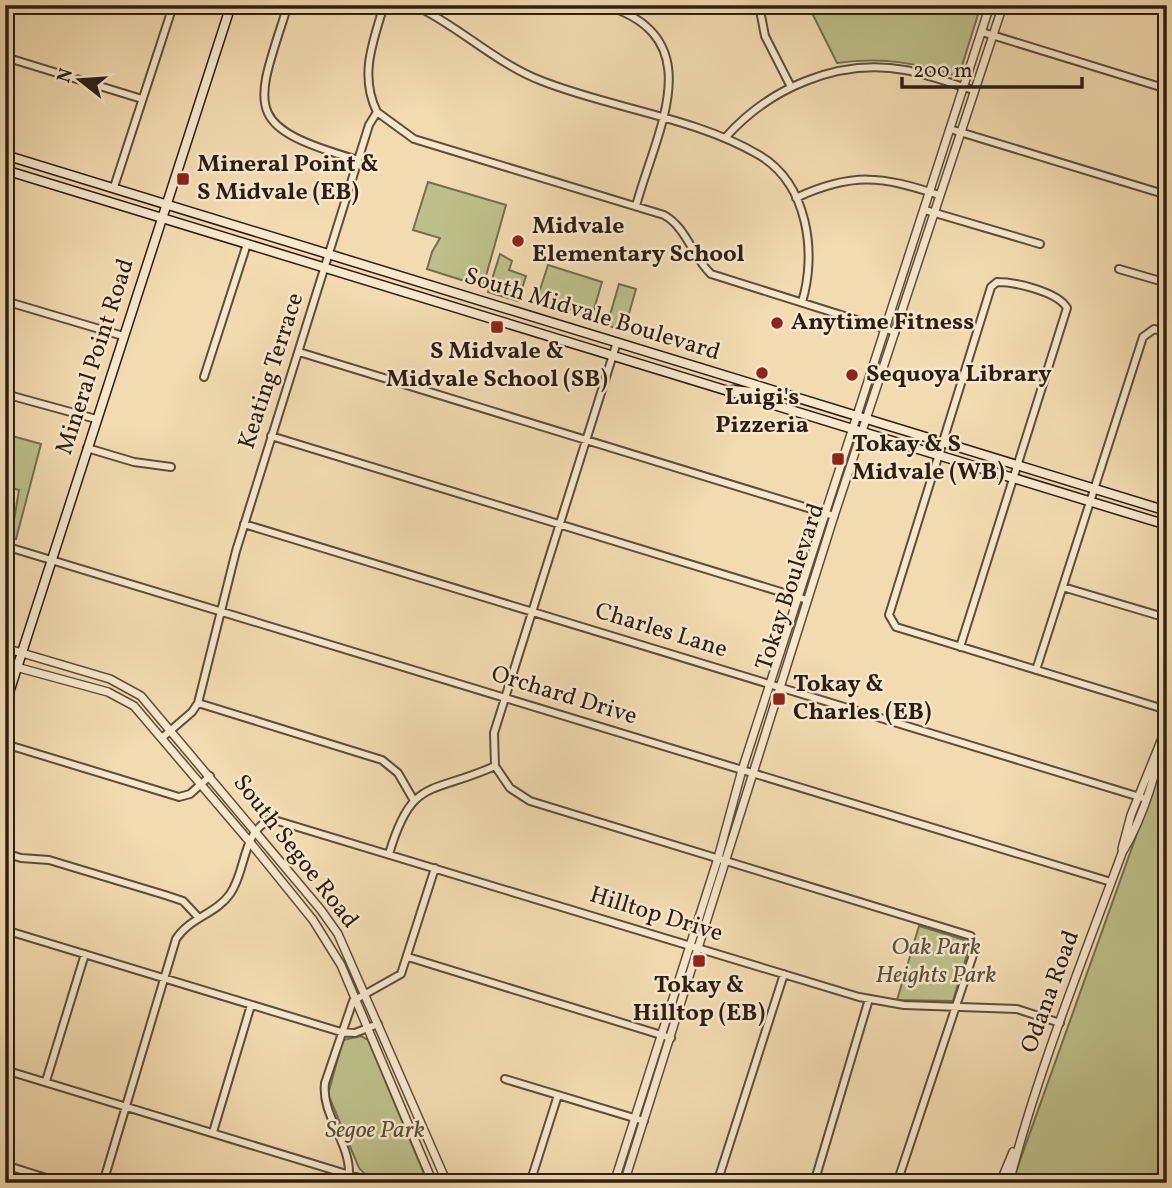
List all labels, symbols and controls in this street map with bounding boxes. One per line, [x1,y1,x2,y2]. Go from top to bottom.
north arrow [46,46,116,116]
scale bar [902,46,1083,90]
text: 200 m [913,57,973,86]
text: N [51,65,80,86]
place label: Mineral Point & S Midvale (EB) [197,148,379,210]
marker: Mineral Point & S Midvale (EB) [175,171,191,187]
place label: Midvale Elementary School [532,210,745,272]
marker: Midvale Elementary School [510,233,526,249]
street label: Mineral Point Road [48,255,144,459]
street label: South Midvale Boulevard [460,260,724,370]
street label: Keating Terrace [231,288,313,454]
place label: Anytime Fitness [791,306,974,340]
marker: Anytime Fitness [769,315,785,331]
marker: S Midvale & Midvale School (SB) [489,319,505,335]
place label: S Midvale & Midvale School (SB) [386,335,608,397]
place label: Sequoya Library [866,358,1052,392]
marker: Luigi's Pizzeria [754,365,770,381]
marker: Sequoya Library [844,367,860,383]
place label: Luigi's Pizzeria [715,381,809,443]
place label: Tokay & S Midvale (WB) [852,428,1005,490]
marker: Tokay & S Midvale (WB) [830,451,846,467]
street label: Tokay Boulevard [748,499,834,675]
street label: Charles Lane [591,595,731,667]
street label: Orchard Drive [487,658,641,734]
place label: Tokay & Charles (EB) [793,668,931,730]
marker: Tokay & Charles (EB) [771,691,787,707]
street label: South Segoe Road [224,768,366,936]
street label: Hilltop Drive [585,879,727,951]
street label: Odana Road [1013,926,1089,1058]
park label: Oak Park Heights Park [876,931,996,993]
marker: Tokay & Hilltop (EB) [691,953,707,969]
place label: Tokay & Hilltop (EB) [633,969,765,1031]
park label: Segoe Park [325,1114,425,1148]

